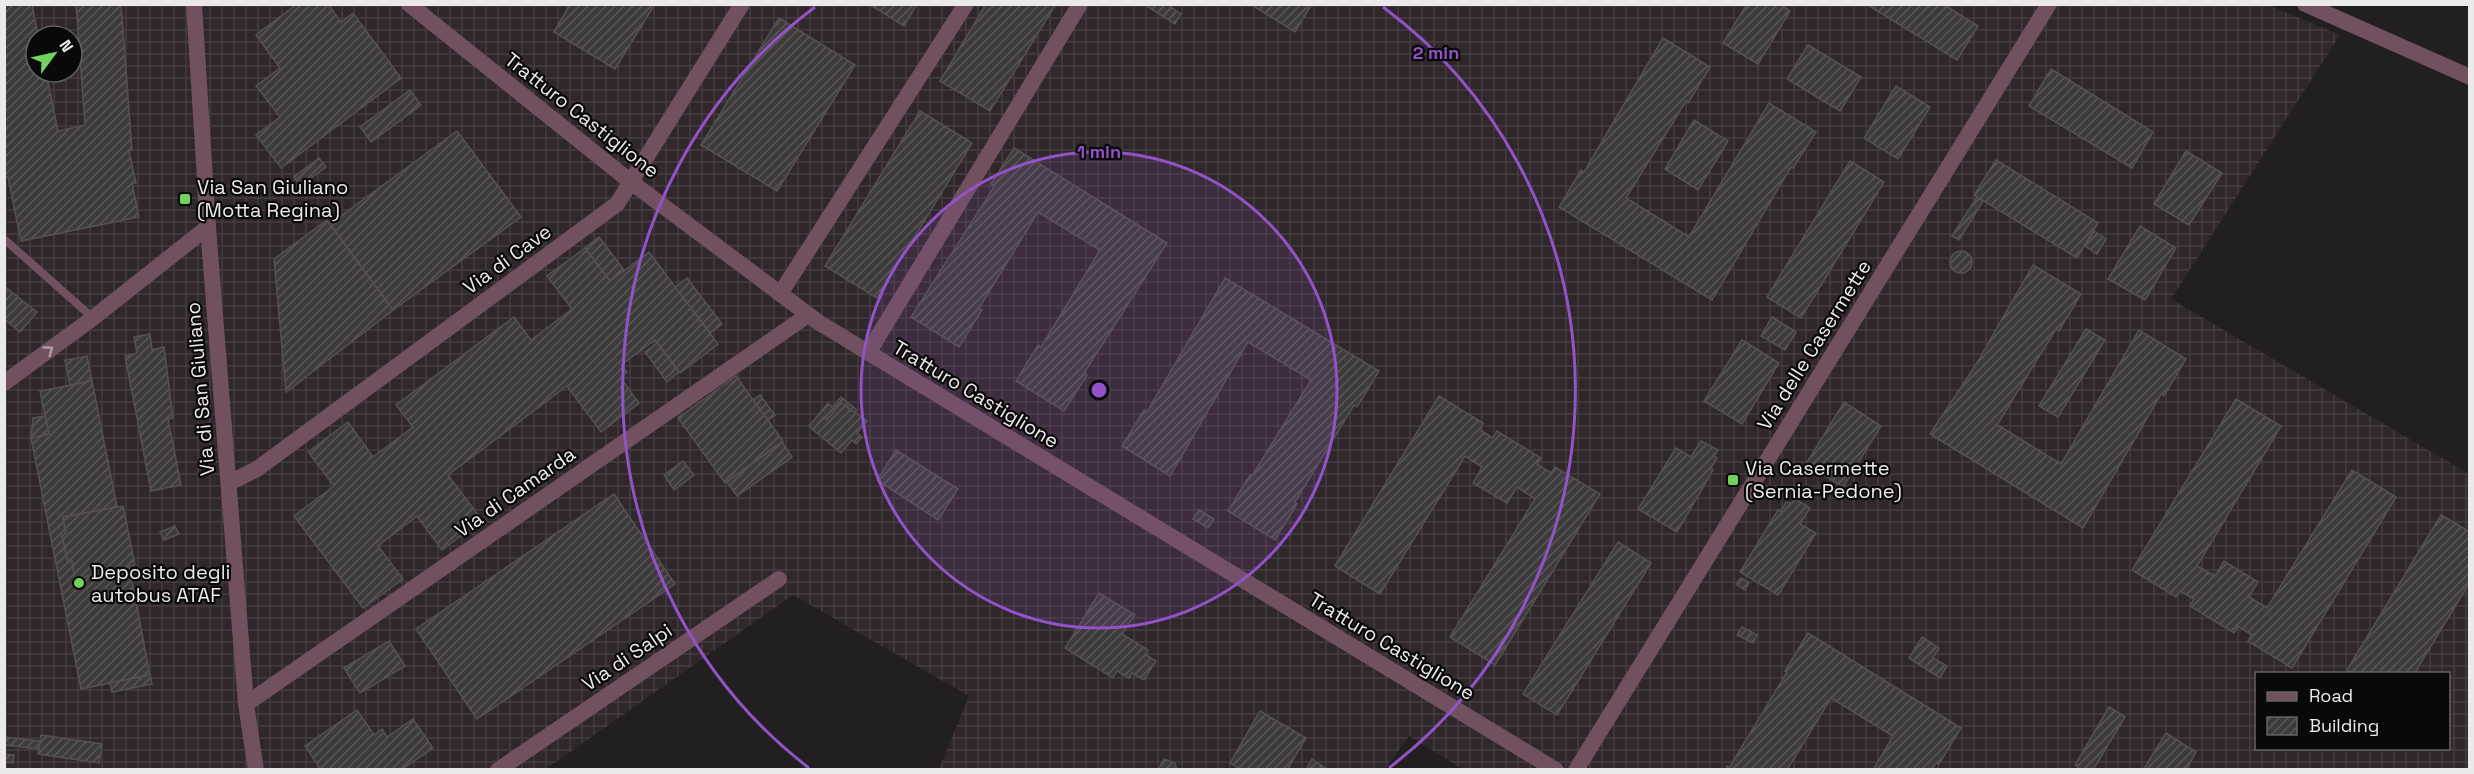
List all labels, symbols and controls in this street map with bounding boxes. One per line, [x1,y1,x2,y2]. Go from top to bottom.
north arrow [24,24,84,84]
text: N [54,36,78,56]
text: 2 min [1413,41,1459,64]
street label: Tratturo Castiglione [499,46,665,184]
text: 1 min [1077,140,1121,163]
place label: Via San Giuliano (Motta Regina) [197,174,348,223]
marker: Via San Giuliano (Motta Regina) [178,192,192,206]
street label: Via di Cave [458,218,556,300]
street label: Via delle Casermette [1751,255,1877,435]
street label: Via di San Giuliano [179,301,221,477]
street label: Tratturo Castiglione [888,334,1064,454]
one-way arrow [42,347,53,358]
centre of rings [1089,380,1109,400]
street label: Via di Camarda [450,441,580,543]
place label: Via Casermette (Sernia-Pedone) [1745,455,1902,504]
marker: Via Casermette (Sernia-Pedone) [1726,473,1740,487]
place label: Deposito degli autobus ATAF [91,559,230,608]
marker: Deposito degli autobus ATAF [72,576,86,590]
street label: Tratturo Castiglione [1304,586,1480,706]
street label: Via di Salpi [577,617,677,697]
legend [2255,672,2450,750]
text: Road [2309,684,2353,707]
text: Building [2309,714,2379,737]

